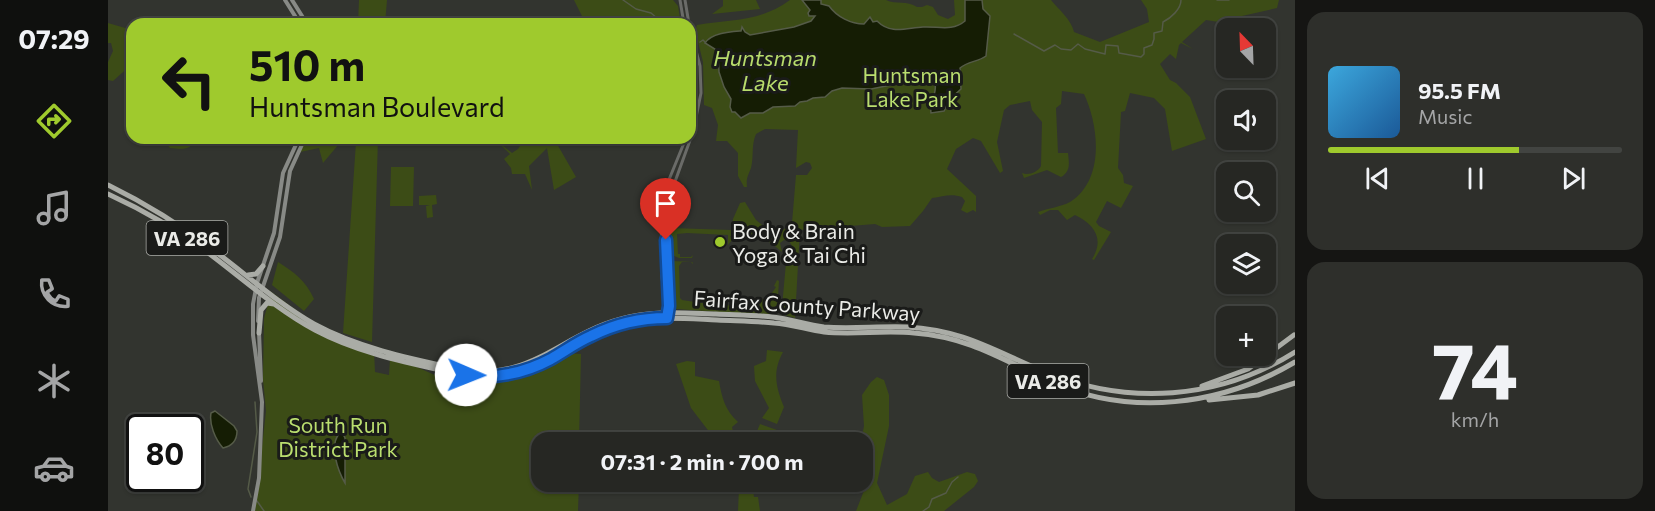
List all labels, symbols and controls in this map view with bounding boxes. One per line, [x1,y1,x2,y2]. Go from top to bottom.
north arrow [1216,18,1276,78]
map controls [1216,18,1276,366]
text: 07:29 [18,22,90,55]
text: 510 m [249,38,365,90]
icon: left [150,42,228,120]
water label: Huntsman Lake [713,44,817,96]
park label: Huntsman Lake Park [862,62,962,111]
text: 95.5 FM [1418,77,1501,104]
text: Huntsman Boulevard [249,90,504,123]
button: sound [1216,90,1276,150]
icon: directions [33,100,75,142]
text: Music [1418,104,1472,128]
button: search [1216,162,1276,222]
icon: previous [1361,162,1394,195]
icon: pause [1459,162,1492,195]
icon: next [1557,162,1590,195]
pin [640,178,691,240]
icon: music [33,187,75,229]
icon: arrive [649,187,682,220]
place label: Body & Brain Yoga & Tai Chi [732,218,866,267]
road number: VA 286 [146,221,227,255]
button: layers [1216,234,1276,294]
marker: Body & Brain Yoga & Tai Chi [713,235,727,249]
icon: phone [33,273,75,315]
street label: Fairfax County Parkway [693,285,921,325]
button: + [1216,306,1276,366]
text: 74 [1432,320,1518,415]
position arrow [434,343,498,407]
icon: climate [33,360,75,402]
road number: VA 286 [1008,364,1088,398]
text: km/h [1451,407,1499,431]
park label: South Run District Park [278,412,398,461]
speed limit sign: 80 [126,414,204,492]
icon: car [33,447,75,489]
text: 07:31 · 2 min · 700 m [601,448,803,475]

